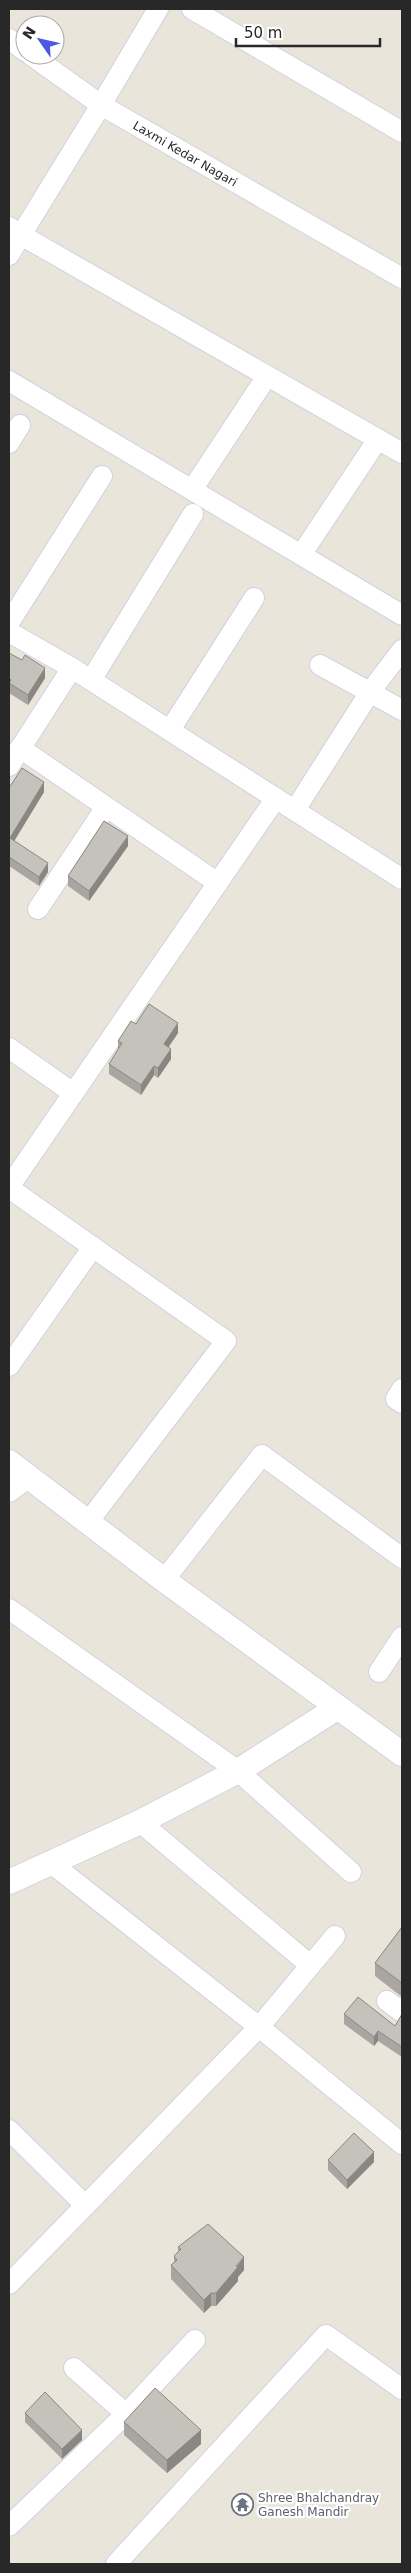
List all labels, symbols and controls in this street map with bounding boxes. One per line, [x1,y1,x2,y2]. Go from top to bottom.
north arrow [15,15,65,65]
scale bar [236,15,380,47]
text: N [19,23,39,42]
text: 50 m [244,24,282,42]
street label: Laxmi Kedar Nagari [130,118,240,190]
place label: Shree Bhalchandray Ganesh Mandir [258,2491,379,2519]
temple icon: Shree Bhalchandray Ganesh Mandir [230,2493,254,2517]

